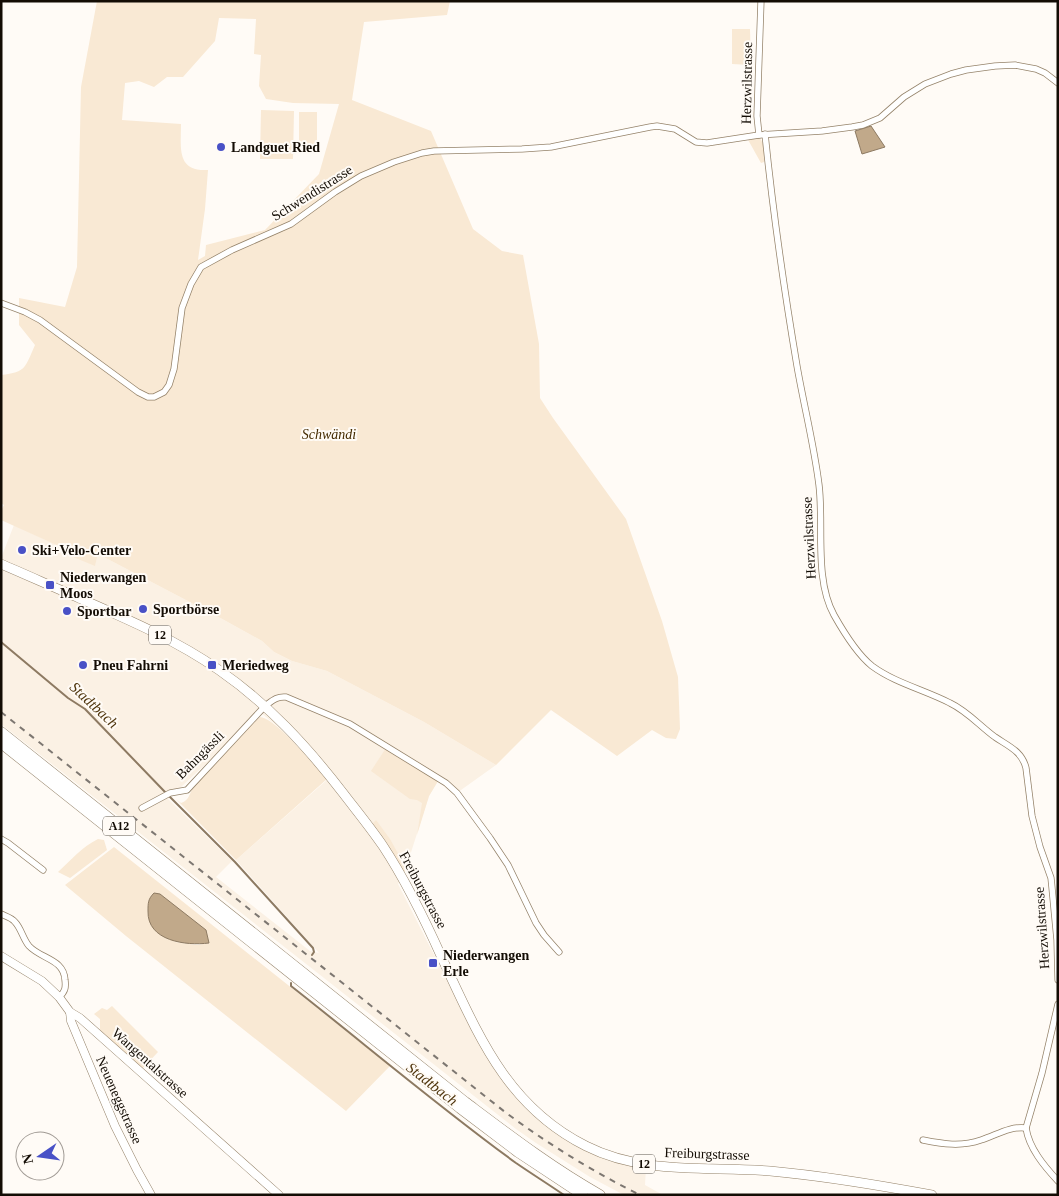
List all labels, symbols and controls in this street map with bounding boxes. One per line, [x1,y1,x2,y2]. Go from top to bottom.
street label: Herzwilstrasse [739,42,755,124]
place label: Landguet Ried [231,140,320,155]
marker: Landguet Ried [215,141,227,153]
street label: Schwendistrasse [269,162,355,224]
park label: Schwändi [302,427,356,442]
street label: Herzwilstrasse [799,496,819,580]
place label: Ski+Velo-Center [32,543,131,558]
marker: Ski+Velo-Center [16,544,28,556]
place label: Niederwangen Moos [60,570,147,601]
marker: Niederwangen Moos [44,579,56,591]
place label: Sportbörse [153,602,219,617]
marker: Sportbörse [137,603,149,615]
place label: Sportbar [77,604,131,619]
marker: Sportbar [61,605,73,617]
road number: 12 [149,626,171,644]
place label: Pneu Fahrni [93,658,168,673]
place label: Meriedweg [222,658,289,673]
marker: Pneu Fahrni [77,659,89,671]
marker: Meriedweg [206,659,218,671]
water label: Stadtbach [67,679,121,731]
street label: Bahngässli [173,728,227,782]
road number: A12 [103,816,135,836]
street label: Freiburgstrasse [396,849,450,931]
street label: Herzwilstrasse [1032,886,1052,970]
place label: Niederwangen Erle [443,948,530,979]
marker: Niederwangen Erle [427,957,439,969]
street label: Wangentalstrasse [109,1025,191,1101]
street label: Neueneggstrasse [93,1054,145,1146]
water label: Stadtbach [403,1059,461,1109]
north arrow [15,1131,65,1181]
street label: Freiburgstrasse [664,1145,750,1163]
text: N [19,1152,36,1165]
road number: 12 [633,1154,655,1174]

